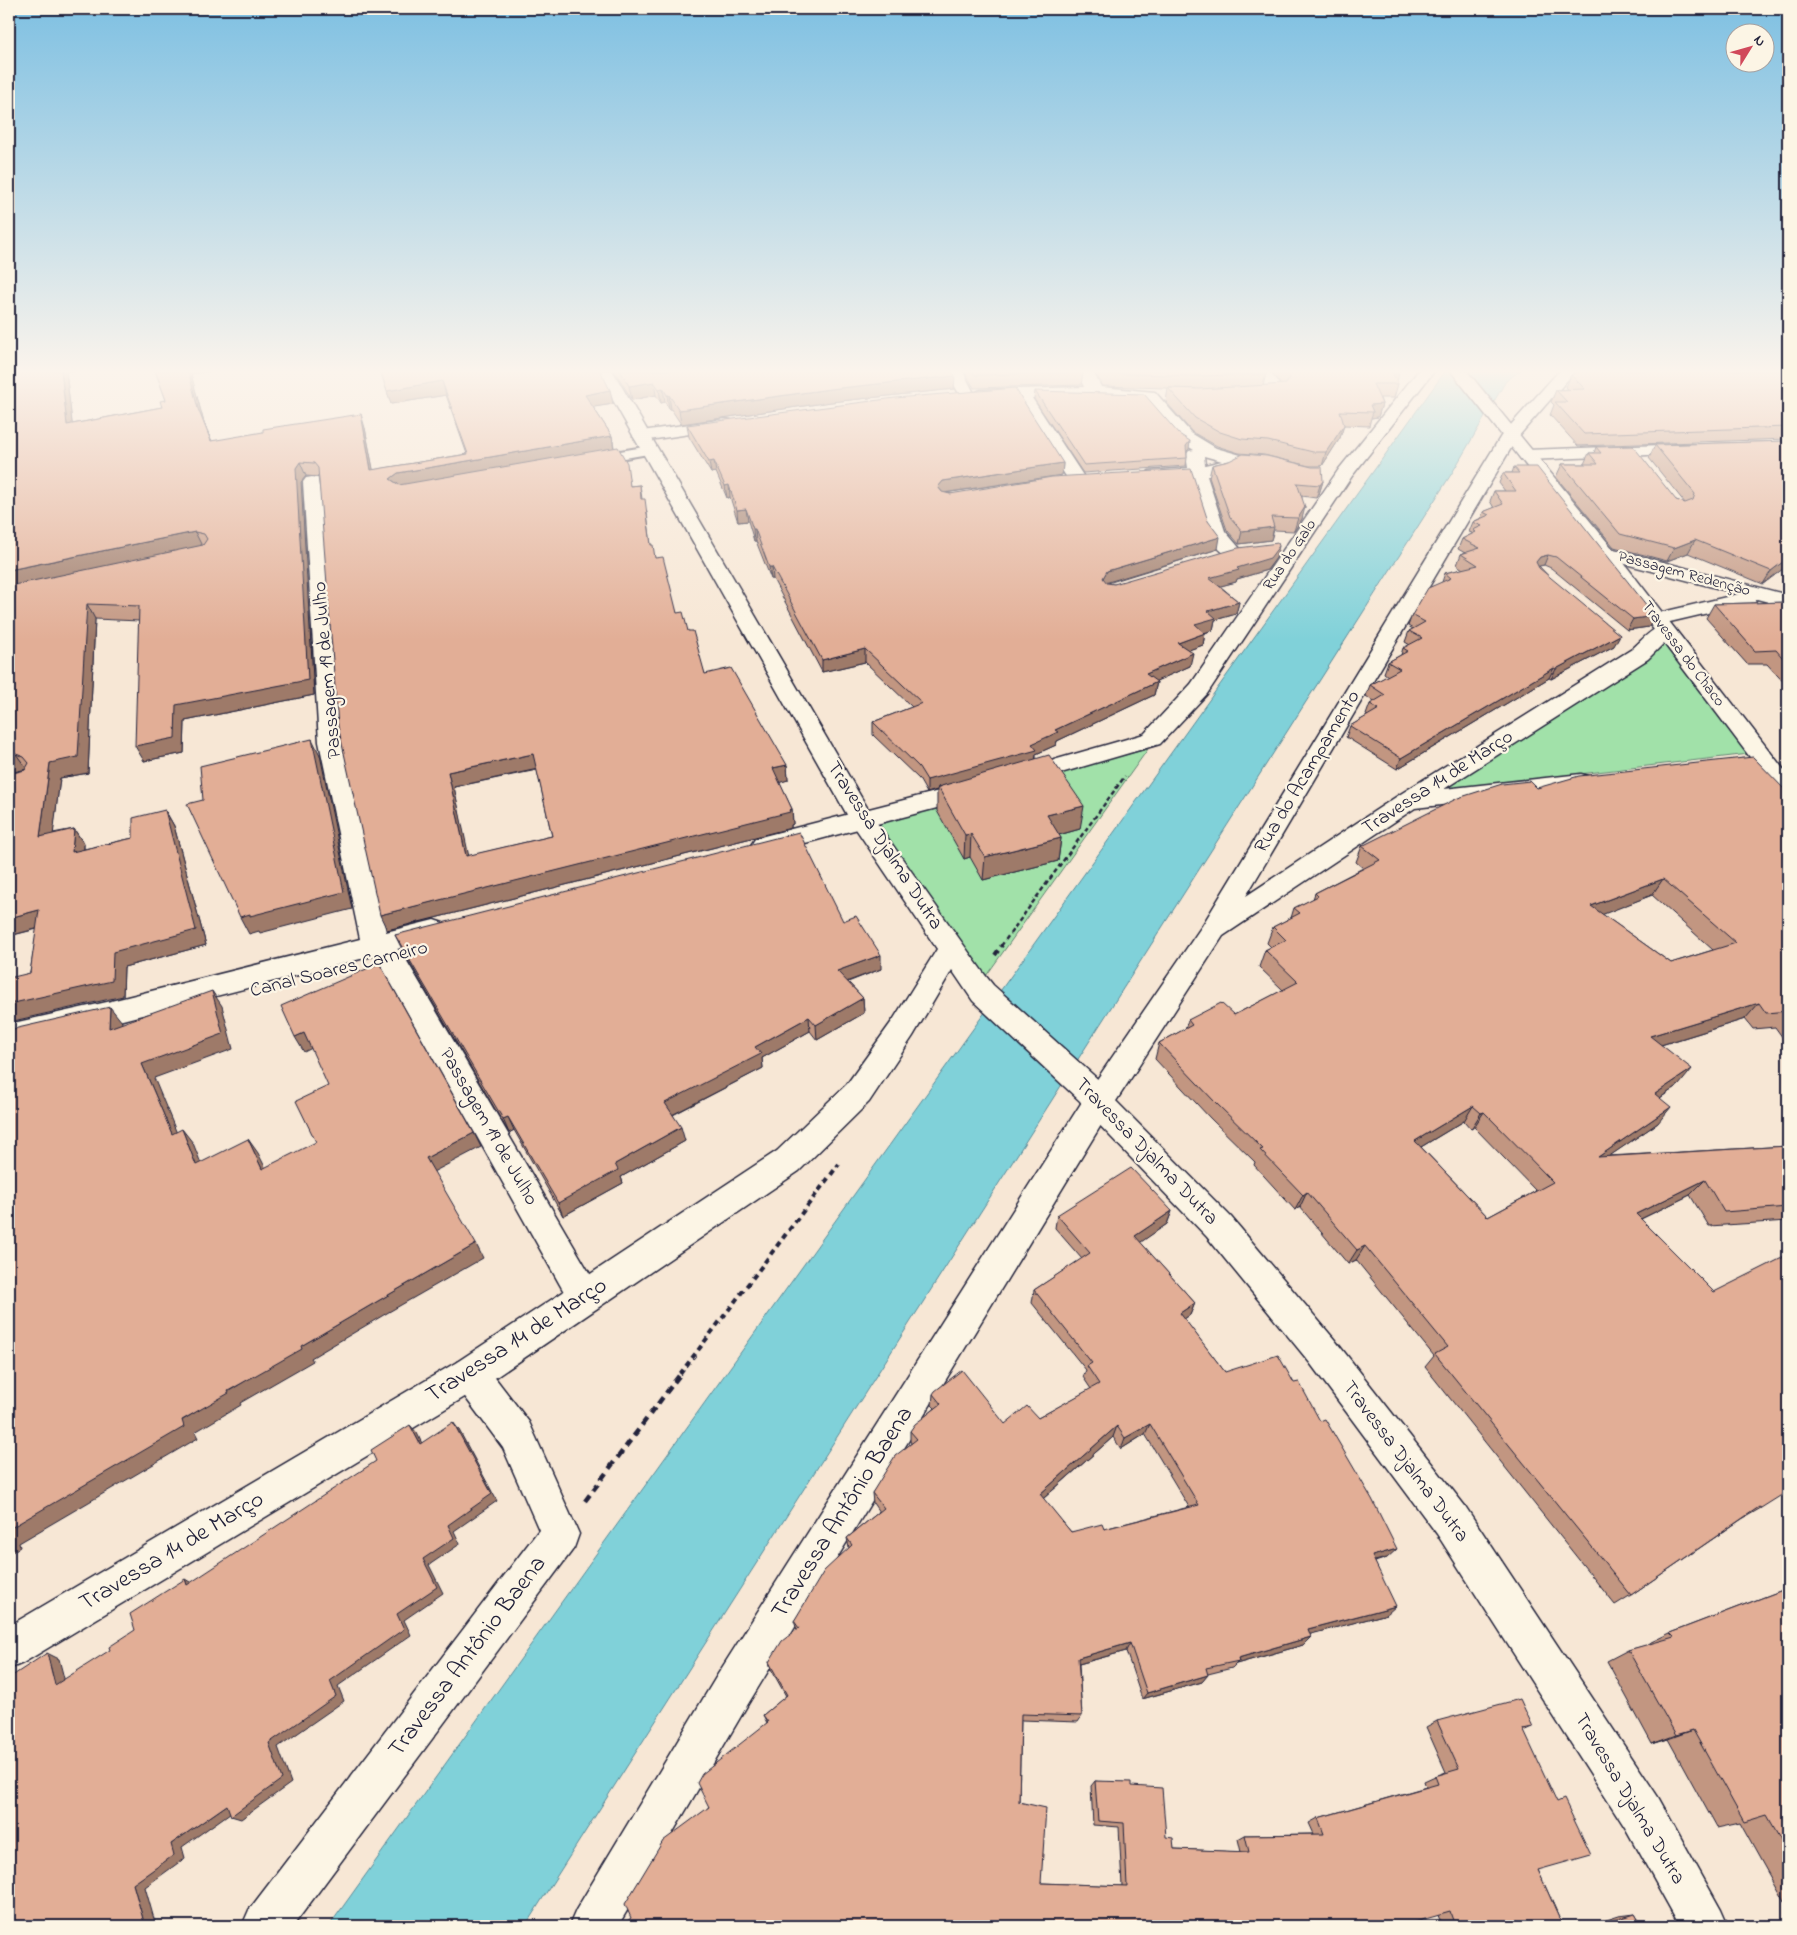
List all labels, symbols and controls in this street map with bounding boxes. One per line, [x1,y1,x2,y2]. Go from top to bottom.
north arrow [1724,22,1774,72]
text: N [1748,31,1770,51]
street label: Rua do Galo [1257,514,1323,596]
street label: Passagem Redenção [1615,545,1753,603]
street label: Passagem 19 de Julho [306,580,351,760]
street label: Travessa do Chaco [1635,596,1731,712]
street label: Rua do Acampamento [1248,685,1368,859]
street label: Travessa 14 de Março [1357,723,1519,843]
street label: Travessa Djalma Dutra [819,756,949,936]
street label: Canal Soares Carneiro [247,934,431,1006]
street label: Passagem 19 de Julho [430,1043,545,1212]
street label: Travessa Djalma Dutra [1068,1071,1224,1233]
street label: Travessa 14 de Março [419,1269,615,1413]
street label: Travessa Djalma Dutra [1334,1375,1476,1549]
street label: Travessa Antônio Baena [763,1400,923,1626]
street label: Travessa 14 de Março [73,1483,271,1621]
street label: Travessa Antônio Baena [380,1549,556,1765]
street label: Travessa Djalma Dutra [1566,1708,1692,1890]

